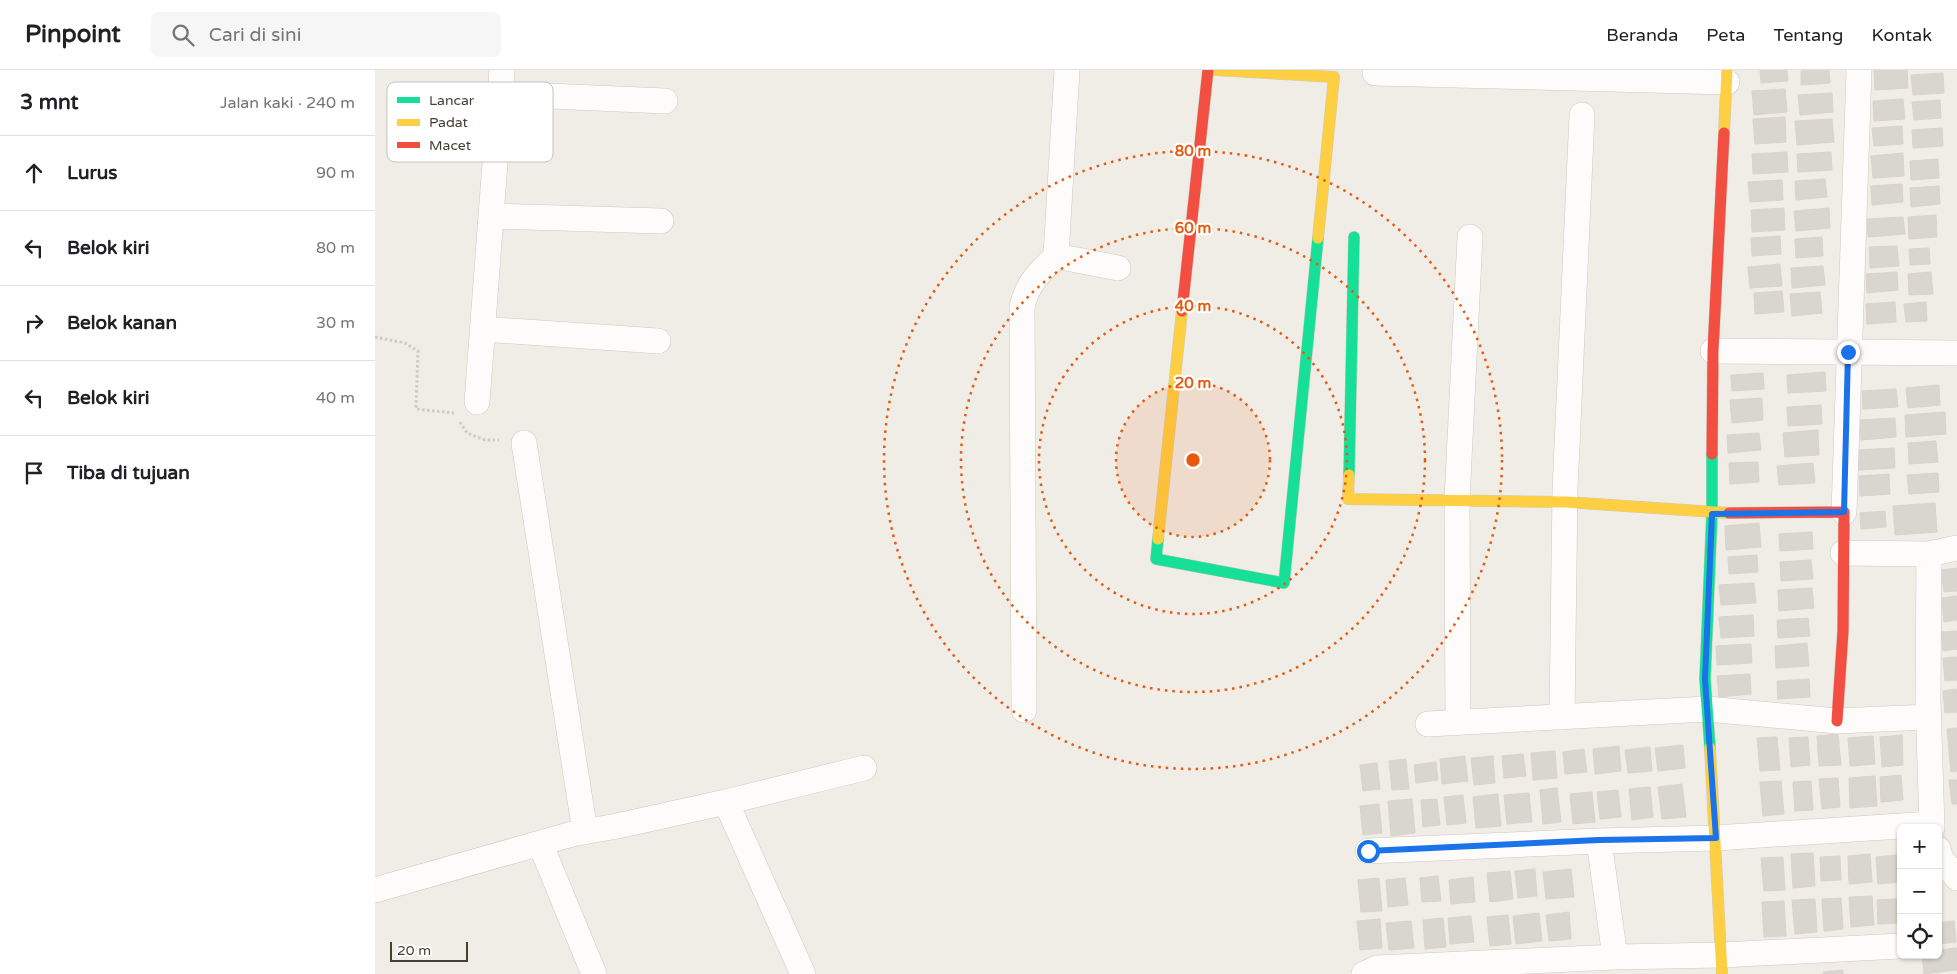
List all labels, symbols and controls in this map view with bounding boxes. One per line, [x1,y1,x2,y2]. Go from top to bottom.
search box [151,12,501,57]
text: Pinpoint [25,20,121,49]
icon: search [169,21,197,49]
text: Cari di sini [209,24,301,46]
text: Beranda [1606,24,1678,46]
text: Peta [1706,24,1745,46]
text: Tentang [1773,24,1843,46]
text: Kontak [1871,24,1932,46]
legend [387,82,553,162]
text: 3 mnt [20,90,79,115]
text: Lancar [429,92,475,109]
text: Jalan kaki · 240 m [220,93,355,113]
text: Padat [429,114,468,131]
text: Macet [429,137,472,154]
text: 80 m [1175,142,1211,160]
icon: ahead [20,159,48,187]
text: Lurus [67,162,117,184]
text: 90 m [316,163,355,183]
text: 60 m [1175,219,1211,237]
icon: left [20,234,48,262]
text: Belok kiri [67,237,150,259]
text: 80 m [316,238,355,258]
text: 40 m [1175,297,1211,315]
icon: right [20,309,48,337]
text: Belok kanan [67,312,177,334]
text: 30 m [316,313,355,333]
route end [1837,341,1860,364]
text: 20 m [1175,374,1211,392]
icon: left [20,384,48,412]
text: Belok kiri [67,387,150,409]
text: 40 m [316,388,355,408]
centre of rings [1184,451,1202,469]
icon: arrive [20,459,48,487]
text: Tiba di tujuan [67,462,190,484]
map controls [1897,824,1942,959]
button: + [1897,824,1942,869]
route start [1357,840,1380,863]
button: − [1897,869,1942,914]
button: locate [1897,914,1942,959]
scale bar [390,939,467,962]
text: 20 m [397,942,431,959]

